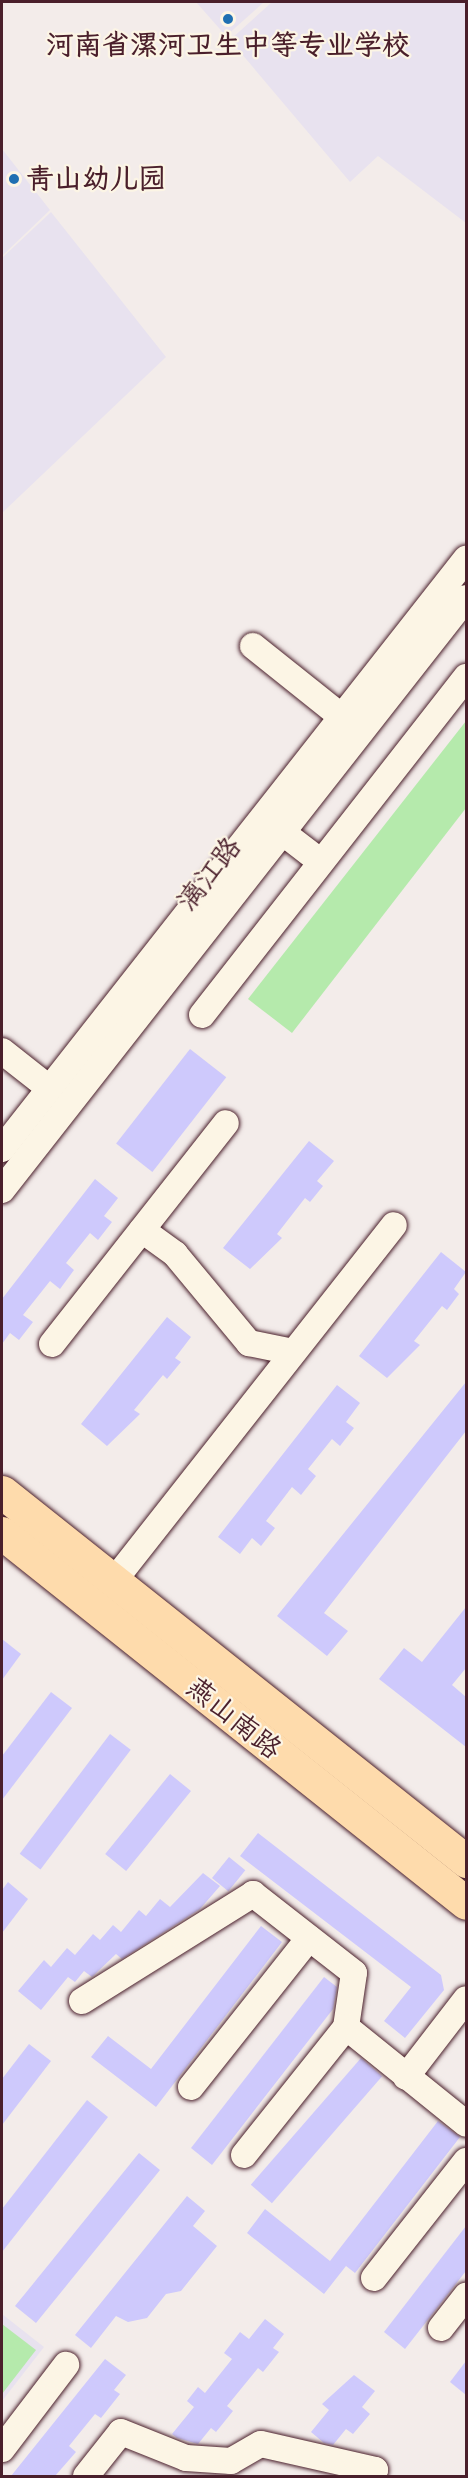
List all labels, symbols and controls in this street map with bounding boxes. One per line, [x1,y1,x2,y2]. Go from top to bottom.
marker: 河南省漯河卫生中等专业学校 [221,12,235,26]
place label: 河南省漯河卫生中等专业学校 [46,28,410,62]
place label: 青山幼儿园 [26,162,166,196]
marker: 青山幼儿园 [7,172,21,186]
street label: 漓江路 [170,831,248,917]
street label: 燕山南路 [180,1670,288,1766]

